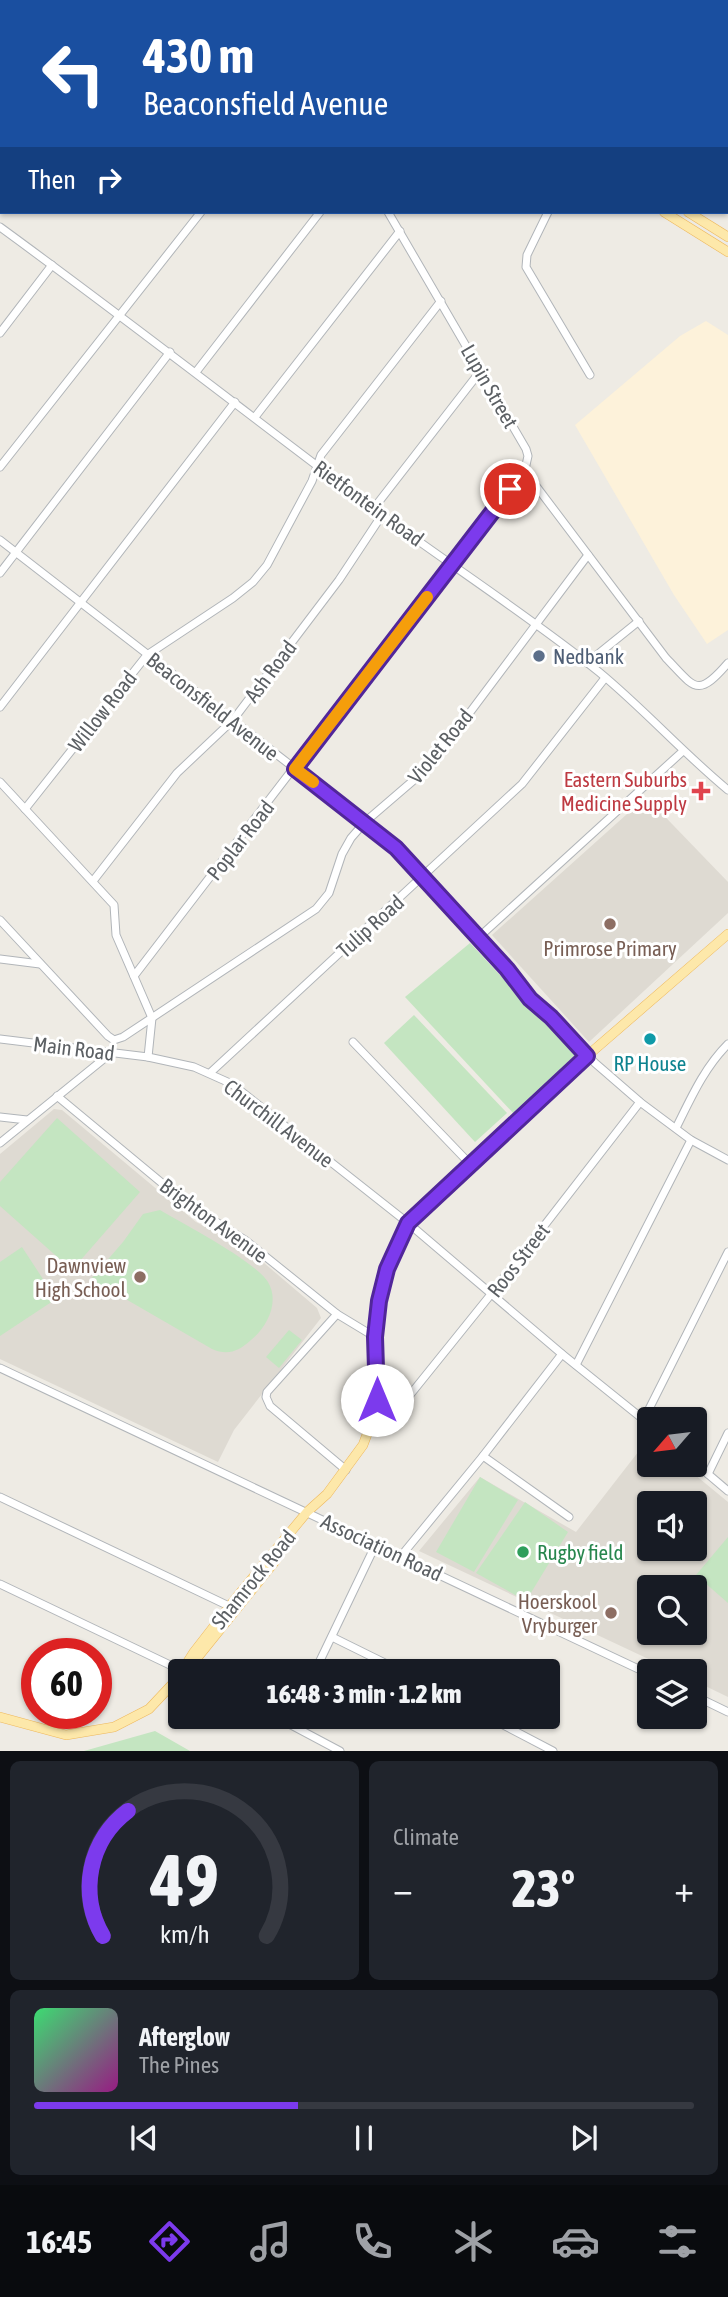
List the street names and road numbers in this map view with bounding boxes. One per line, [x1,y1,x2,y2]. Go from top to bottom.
street label: Lupin Street [457,340,523,432]
street label: Rietfontein Road [309,455,429,551]
street label: Ash Road [239,635,301,707]
street label: Beaconsfield Avenue [142,647,284,765]
street label: Willow Road [63,666,141,756]
street label: Violet Road [403,704,477,788]
street label: Poplar Road [201,795,279,885]
street label: Tulip Road [332,890,408,962]
street label: Main Road [32,1031,116,1065]
street label: Churchill Avenue [220,1074,338,1172]
street label: Brighton Avenue [156,1173,272,1267]
street label: Roos Street [482,1218,554,1302]
street label: Association Road [317,1508,447,1586]
street label: Shamrock Road [206,1525,300,1633]

